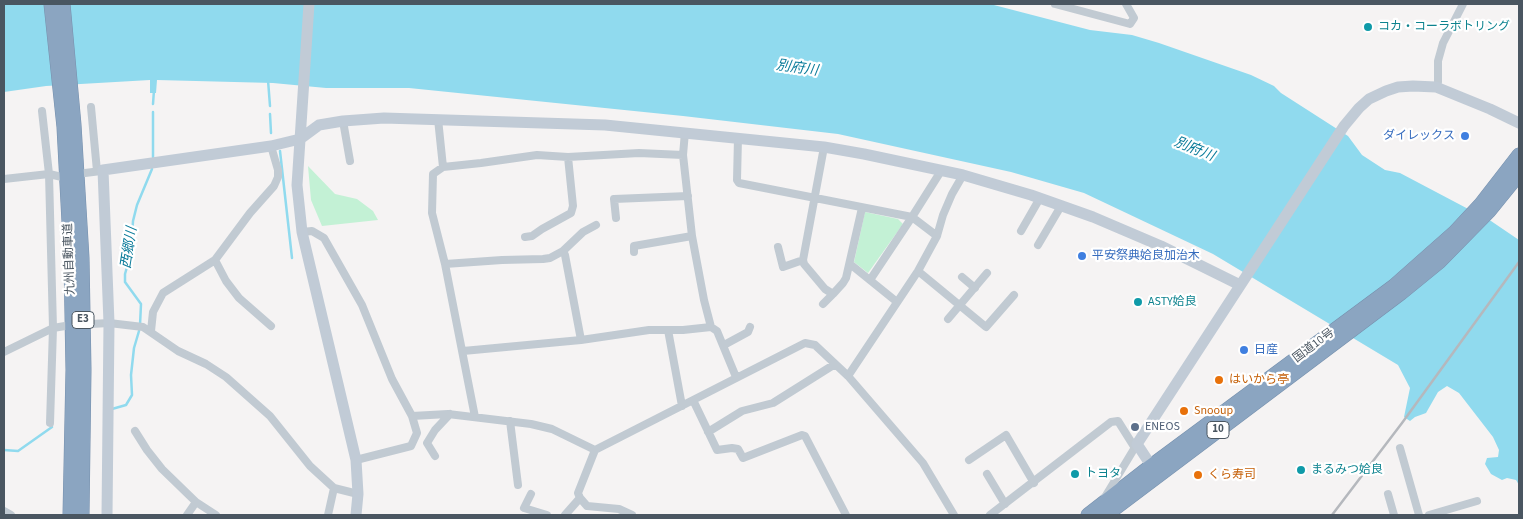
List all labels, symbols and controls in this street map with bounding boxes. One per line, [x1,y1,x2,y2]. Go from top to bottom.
place label: コカ・コーラボトリング [1378,20,1510,34]
marker: コカ・コーラボトリング [1362,21,1374,33]
water label: 別府川 [775,58,819,80]
place label: ダイレックス [1383,129,1455,143]
marker: ダイレックス [1459,130,1471,142]
water label: 別府川 [1171,134,1217,166]
street label: 九州自動車道 [62,223,78,295]
water label: 西郷川 [118,226,142,270]
place label: 平安祭典姶良加治木 [1092,249,1200,263]
marker: 平安祭典姶良加治木 [1076,250,1088,262]
place label: ASTY姶良 [1148,295,1197,309]
marker: ASTY姶良 [1132,296,1144,308]
road number: E3 [72,312,94,328]
street label: 国道10号 [1291,326,1337,366]
place label: 日産 [1254,343,1278,357]
marker: 日産 [1238,344,1250,356]
place label: はいから亭 [1229,373,1289,387]
marker: はいから亭 [1213,374,1225,386]
place label: Snooup [1194,404,1233,418]
marker: Snooup [1178,405,1190,417]
place label: ENEOS [1145,420,1180,434]
marker: ENEOS [1129,421,1141,433]
road number: 10 [1207,422,1229,438]
place label: まるみつ姶良 [1311,463,1383,477]
marker: まるみつ姶良 [1295,464,1307,476]
place label: トヨタ [1085,467,1121,481]
marker: トヨタ [1069,468,1081,480]
place label: くら寿司 [1208,468,1256,482]
marker: くら寿司 [1192,469,1204,481]

